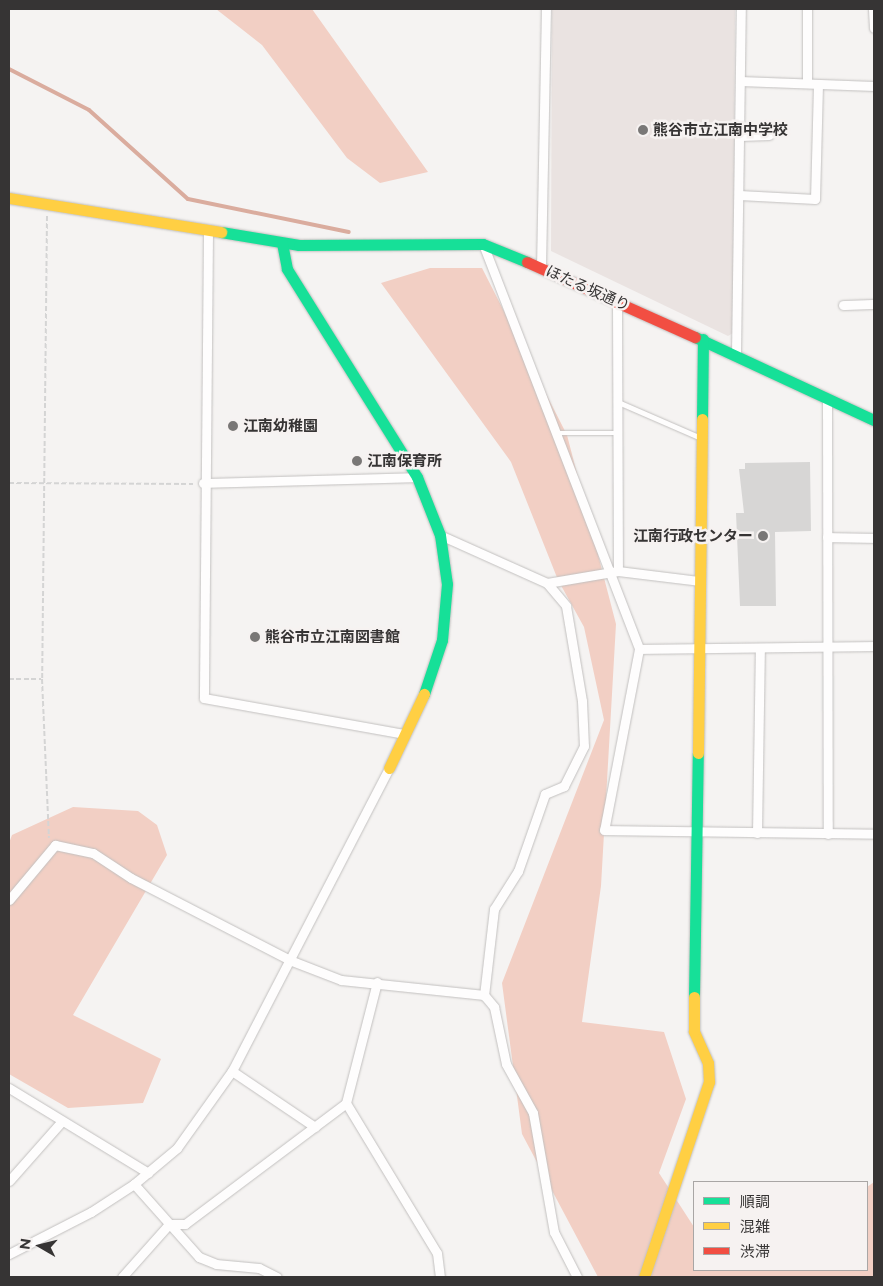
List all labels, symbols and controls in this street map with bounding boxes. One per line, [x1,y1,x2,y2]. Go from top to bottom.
place label: 熊谷市立江南中学校 [653,121,788,139]
marker: 熊谷市立江南中学校 [637,124,649,136]
street label: ほたる坂通り [543,261,633,315]
place label: 江南幼稚園 [243,417,318,435]
marker: 江南幼稚園 [227,420,239,432]
place label: 江南保育所 [367,452,442,470]
marker: 江南保育所 [351,455,363,467]
place label: 江南行政センター [633,527,753,545]
marker: 江南行政センター [757,530,769,542]
place label: 熊谷市立江南図書館 [265,628,400,646]
marker: 熊谷市立江南図書館 [249,631,261,643]
legend [693,1181,868,1271]
text: 順調 [740,1192,770,1211]
text: 混雑 [740,1217,770,1236]
north arrow [15,1221,65,1271]
text: N [15,1237,35,1251]
text: 渋滞 [740,1242,770,1261]

